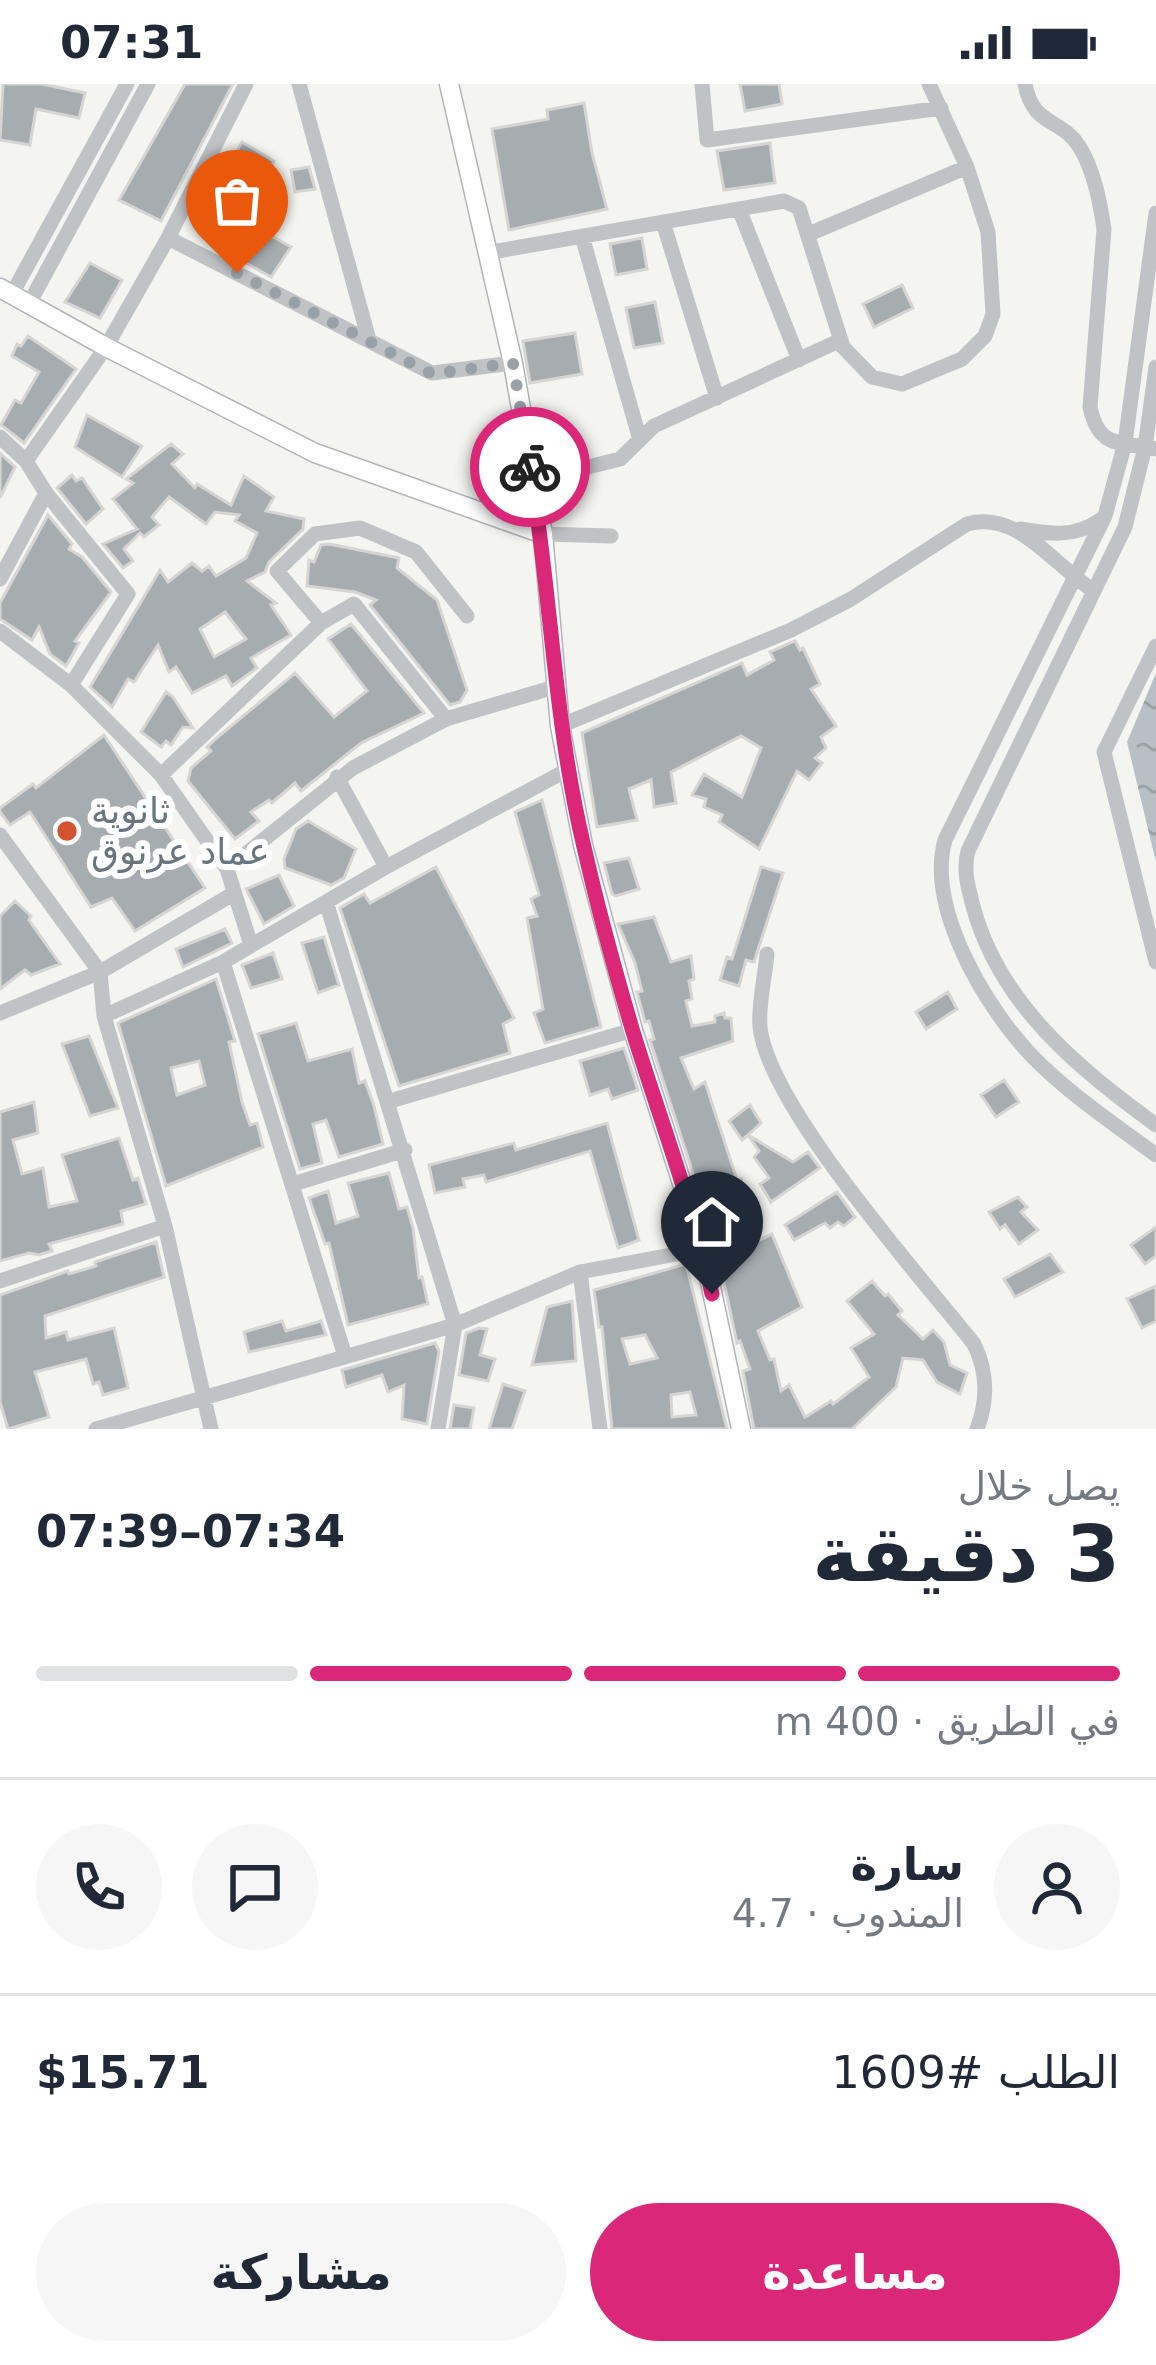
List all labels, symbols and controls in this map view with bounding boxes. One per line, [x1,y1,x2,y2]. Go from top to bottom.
text: 07:31 [60,16,203,69]
pin [186,150,288,273]
icon: bag [204,168,270,234]
courier [470,407,590,527]
icon: bike [497,434,563,500]
place label: ثانوية عماد عرنوق [91,790,270,873]
marker: ثانوية عماد عرنوق [54,818,80,844]
pin [661,1171,763,1294]
icon: home [679,1189,745,1255]
text: يصل خلال [958,1464,1120,1509]
text: 07:34–07:39 [36,1505,345,1558]
text: 3 دقيقة [812,1509,1120,1599]
text: في الطريق · 400 m [775,1699,1120,1744]
button: phone [36,1824,162,1950]
button: chat [192,1824,318,1950]
button: person [994,1824,1120,1950]
text: سارة [850,1838,964,1891]
text: المندوب · 4.7 [732,1891,964,1936]
text: $15.71 [36,2046,210,2099]
text: الطلب #1609 [831,2046,1120,2099]
button: مشاركة [36,2203,566,2341]
button: مساعدة [590,2203,1120,2341]

